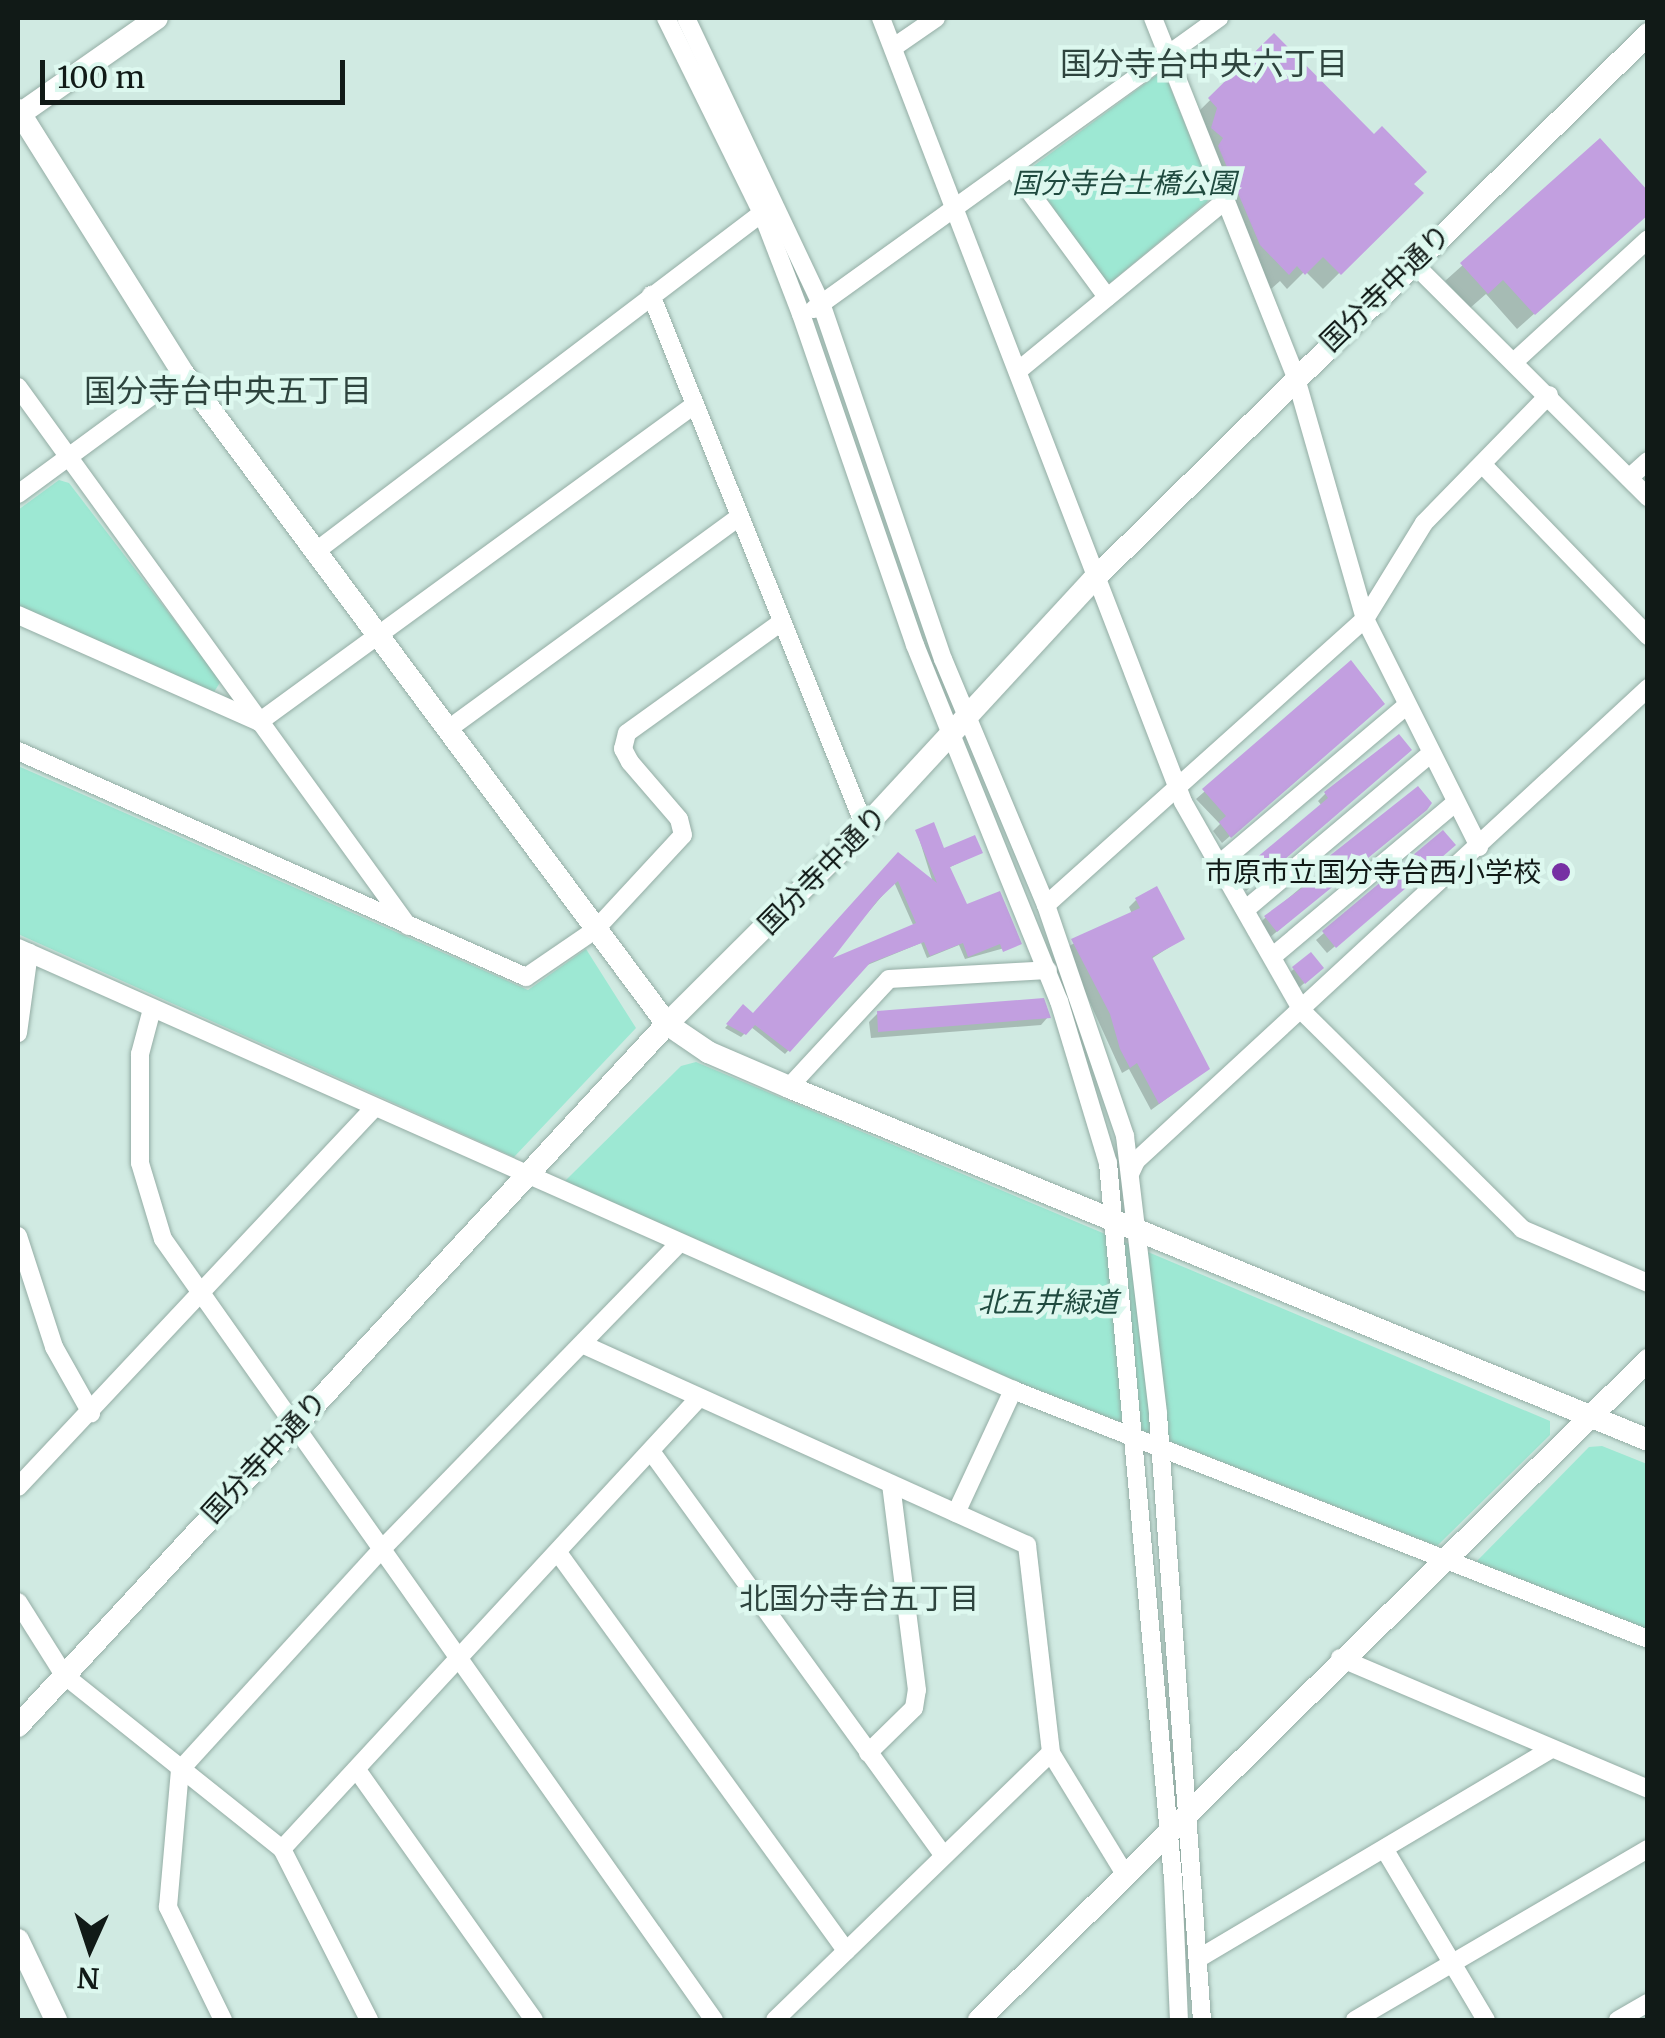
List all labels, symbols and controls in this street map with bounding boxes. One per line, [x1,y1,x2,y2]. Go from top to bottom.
scale bar [45,40,350,102]
district label: 国分寺台中央六丁目 [1060,45,1348,83]
text: 100 m [57,58,145,96]
park label: 国分寺台土橋公園 [1012,166,1236,200]
street label: 国分寺中通り [1313,218,1457,358]
district label: 国分寺台中央五丁目 [84,372,372,410]
street label: 国分寺中通り [751,799,893,941]
place label: 市原市立国分寺台西小学校 [1205,855,1541,889]
marker: 市原市立国分寺台西小学校 [1550,861,1572,883]
park label: 北五井緑道 [978,1285,1118,1319]
street label: 国分寺中通り [194,1384,334,1530]
district label: 北国分寺台五丁目 [739,1580,979,1616]
north arrow [40,1898,140,1998]
text: N [76,1959,100,1997]

